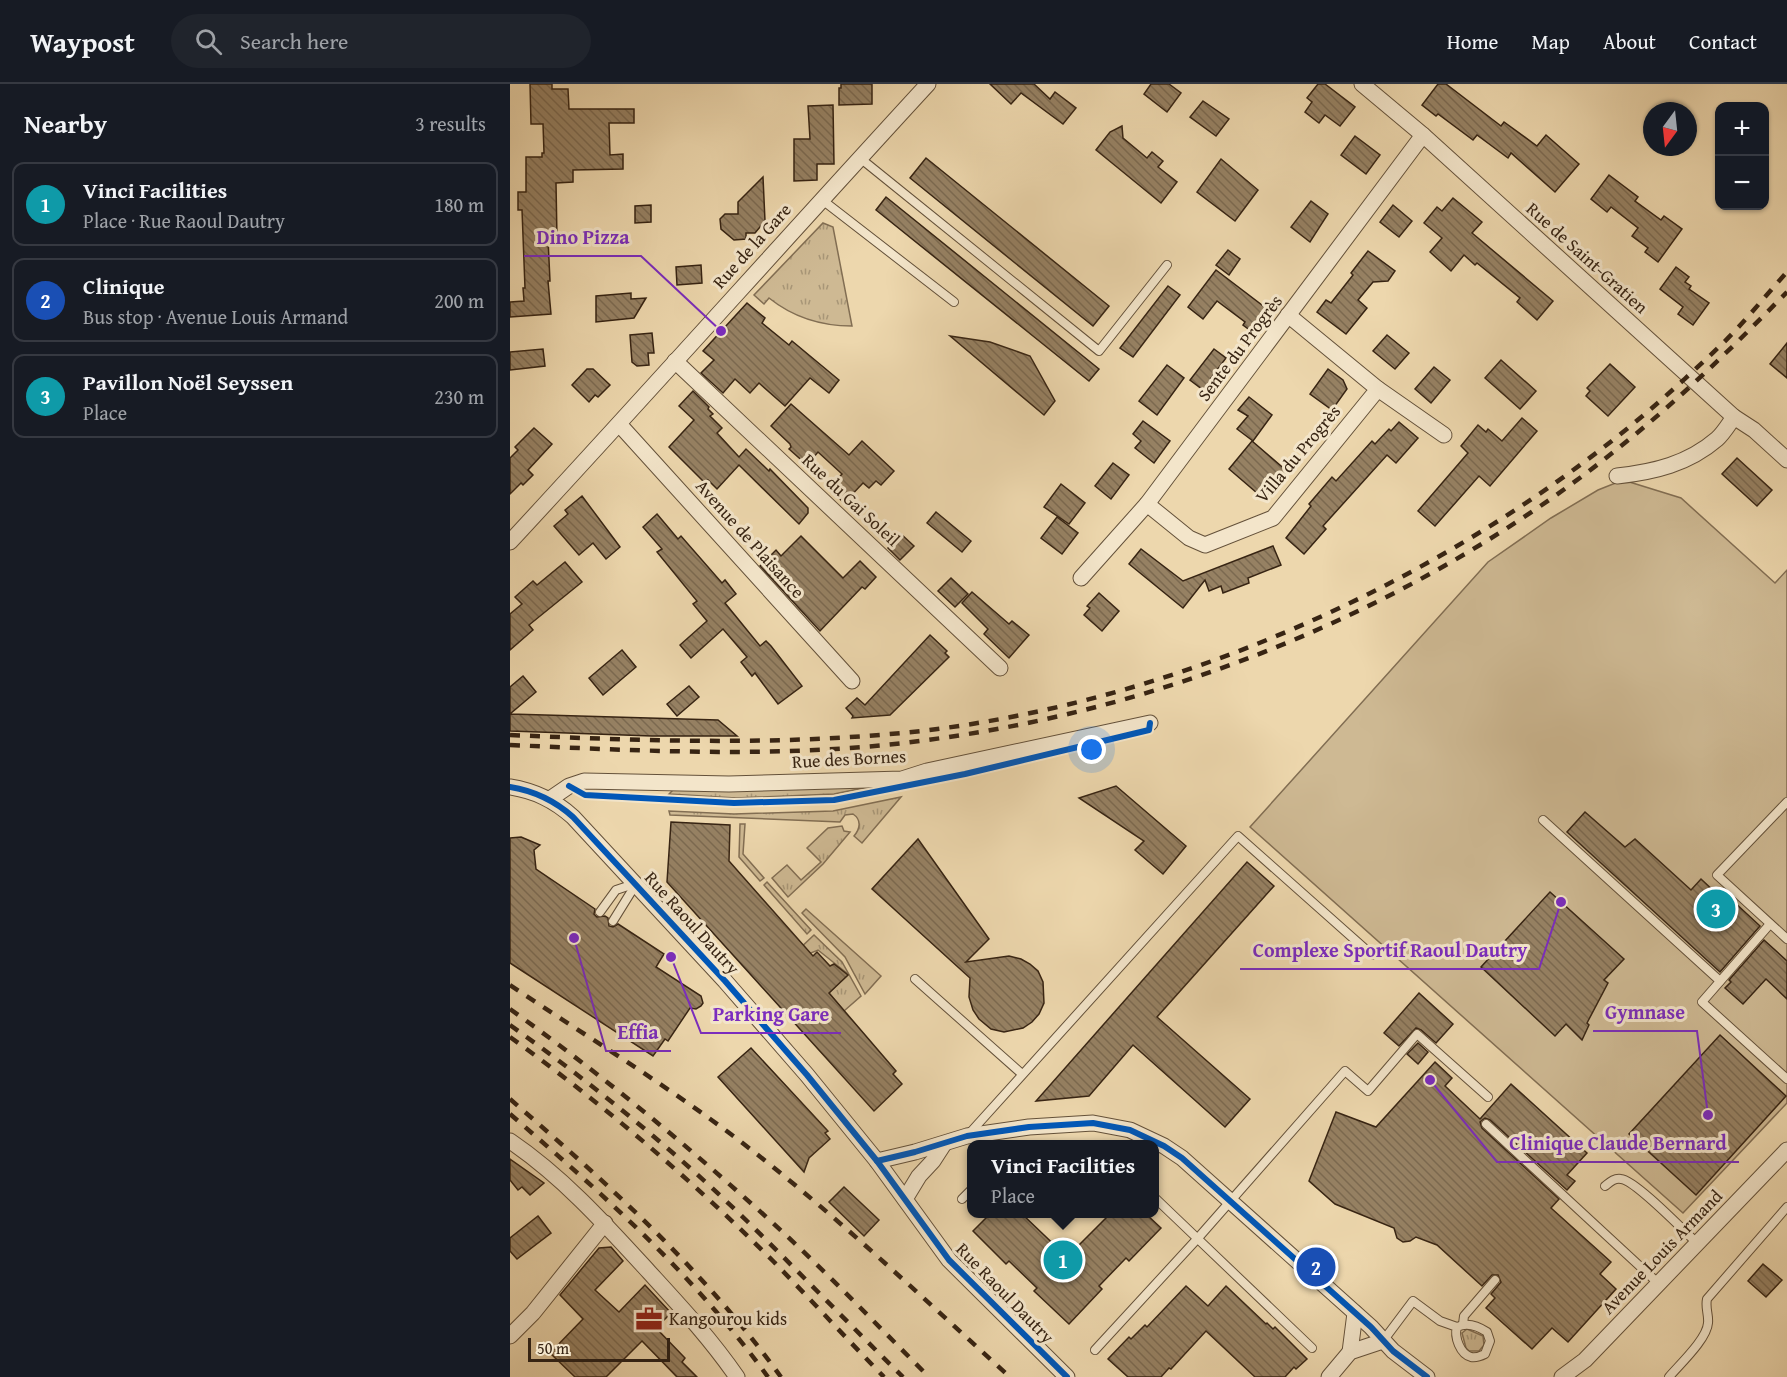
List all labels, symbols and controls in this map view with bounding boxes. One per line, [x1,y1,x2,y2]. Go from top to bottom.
search box [171,14,591,68]
text: Waypost [30,21,135,62]
icon: search [192,25,225,58]
text: Search here [240,25,348,57]
text: Home [1447,26,1498,57]
text: Map [1531,26,1570,57]
text: About [1603,26,1656,57]
text: Contact [1689,26,1757,57]
north arrow [1643,102,1697,156]
map controls [1715,102,1769,210]
button: + [1715,102,1769,156]
text: Nearby [24,104,107,143]
text: 3 results [415,109,486,138]
button: − [1715,156,1769,210]
text: Vinci Facilities [83,174,227,206]
text: 1 [40,190,51,219]
text: 180 m [434,190,484,219]
street label: Rue de Saint-Gratien [1520,195,1654,320]
street label: Rue de la Gare [706,197,797,294]
text: Place · Rue Raoul Dautry [83,206,285,235]
callout: Dino Pizza [524,218,641,256]
text: Dino Pizza [536,222,630,251]
text: Clinique [83,270,165,302]
text: 2 [40,286,51,315]
text: 200 m [434,286,484,315]
street label: Sente du Progrès [1190,289,1289,407]
text: Bus stop · Avenue Louis Armand [83,302,348,331]
text: Pavillon Noël Seyssen [83,366,293,398]
text: 3 [40,382,51,411]
text: 230 m [434,382,484,411]
text: Place [83,398,127,427]
street label: Villa du Progrès [1248,399,1347,509]
street label: Rue du Gai Soleil [796,447,906,552]
street label: Avenue de Plaisance [690,473,811,604]
your location [1077,735,1106,764]
street label: Rue des Bornes [791,742,907,775]
street label: Rue Raoul Dautry [638,865,746,980]
pin: 3 [1696,886,1736,932]
callout: Complexe Sportif Raoul Dautry [1240,931,1539,969]
text: Complexe Sportif Raoul Dautry [1253,935,1528,964]
callout: Gymnase [1593,993,1697,1031]
callout: Parking Gare [701,995,841,1033]
text: Gymnase [1605,997,1685,1026]
text: Parking Gare [713,999,829,1028]
callout: Effia [606,1013,671,1051]
text: Effia [617,1017,659,1046]
callout: Clinique Claude Bernard [1497,1124,1739,1162]
text: Clinique Claude Bernard [1509,1128,1727,1157]
popup [967,1140,1159,1218]
text: Vinci Facilities [991,1149,1135,1181]
text: Place [991,1181,1035,1210]
street label: Avenue Louis Armand [1595,1183,1729,1320]
street label: Rue Raoul Dautry [950,1236,1061,1349]
pin: 1 [1044,1238,1082,1282]
pin: 2 [1296,1244,1336,1290]
office icon: Kangourou kids [634,1304,664,1334]
place label: Kangourou kids [669,1305,787,1332]
scale bar [528,1335,670,1362]
text: 50 m [537,1336,569,1360]

